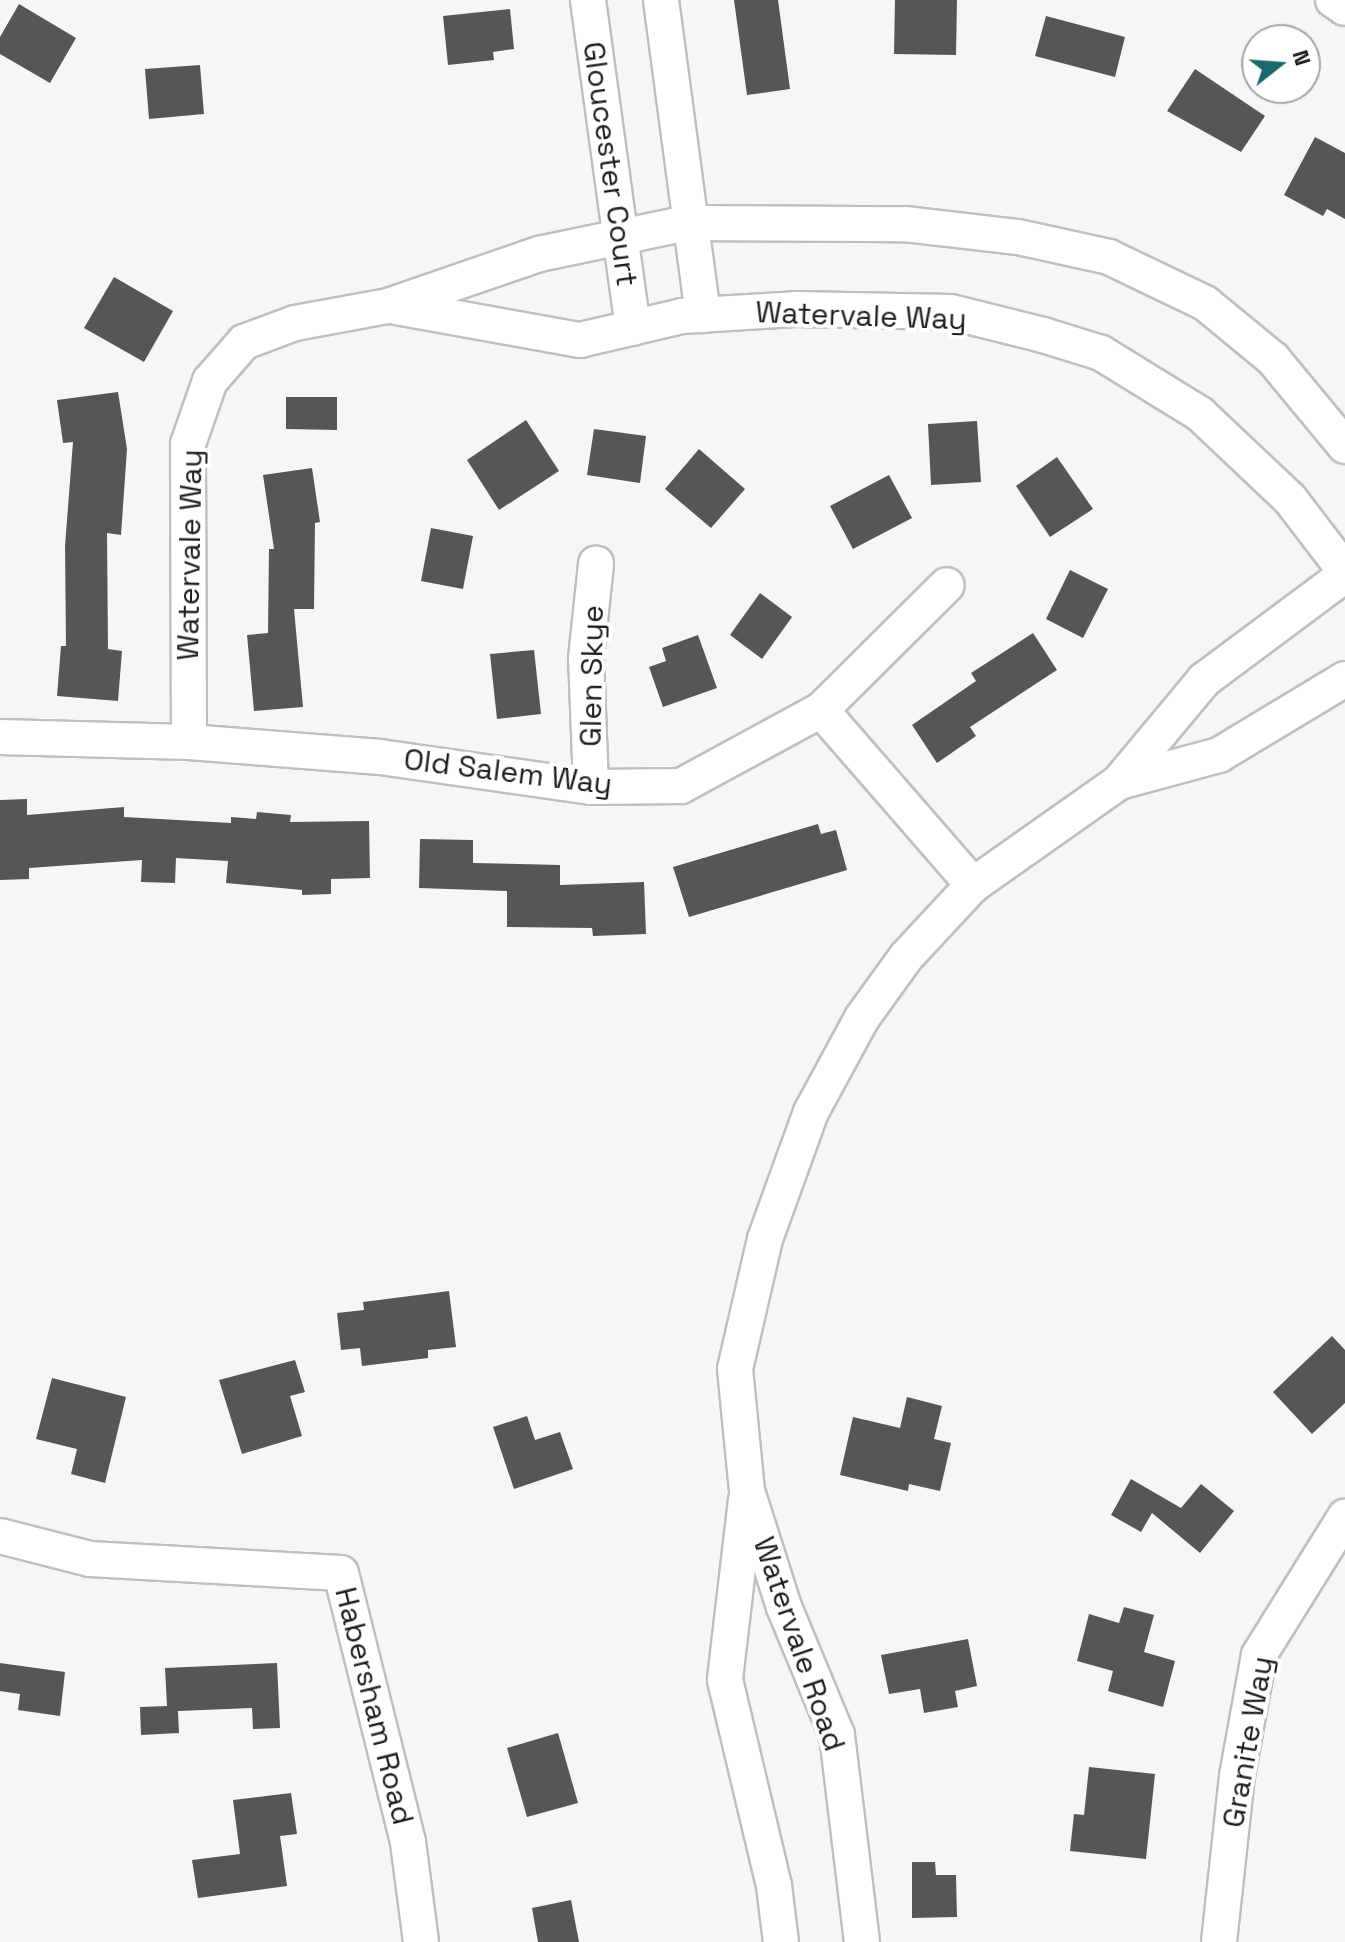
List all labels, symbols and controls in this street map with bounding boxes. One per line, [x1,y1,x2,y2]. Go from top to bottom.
north arrow [1241,24,1321,104]
street label: Gloucester Court [575,39,645,289]
text: N [1286,46,1318,69]
street label: Watervale Way [755,294,967,338]
street label: Watervale Way [170,449,210,661]
street label: Glen Skye [573,605,611,747]
street label: Old Salem Way [402,741,614,803]
street label: Watervale Road [746,1532,852,1756]
street label: Habersham Road [327,1583,421,1829]
street label: Granite Way [1215,1653,1281,1831]

